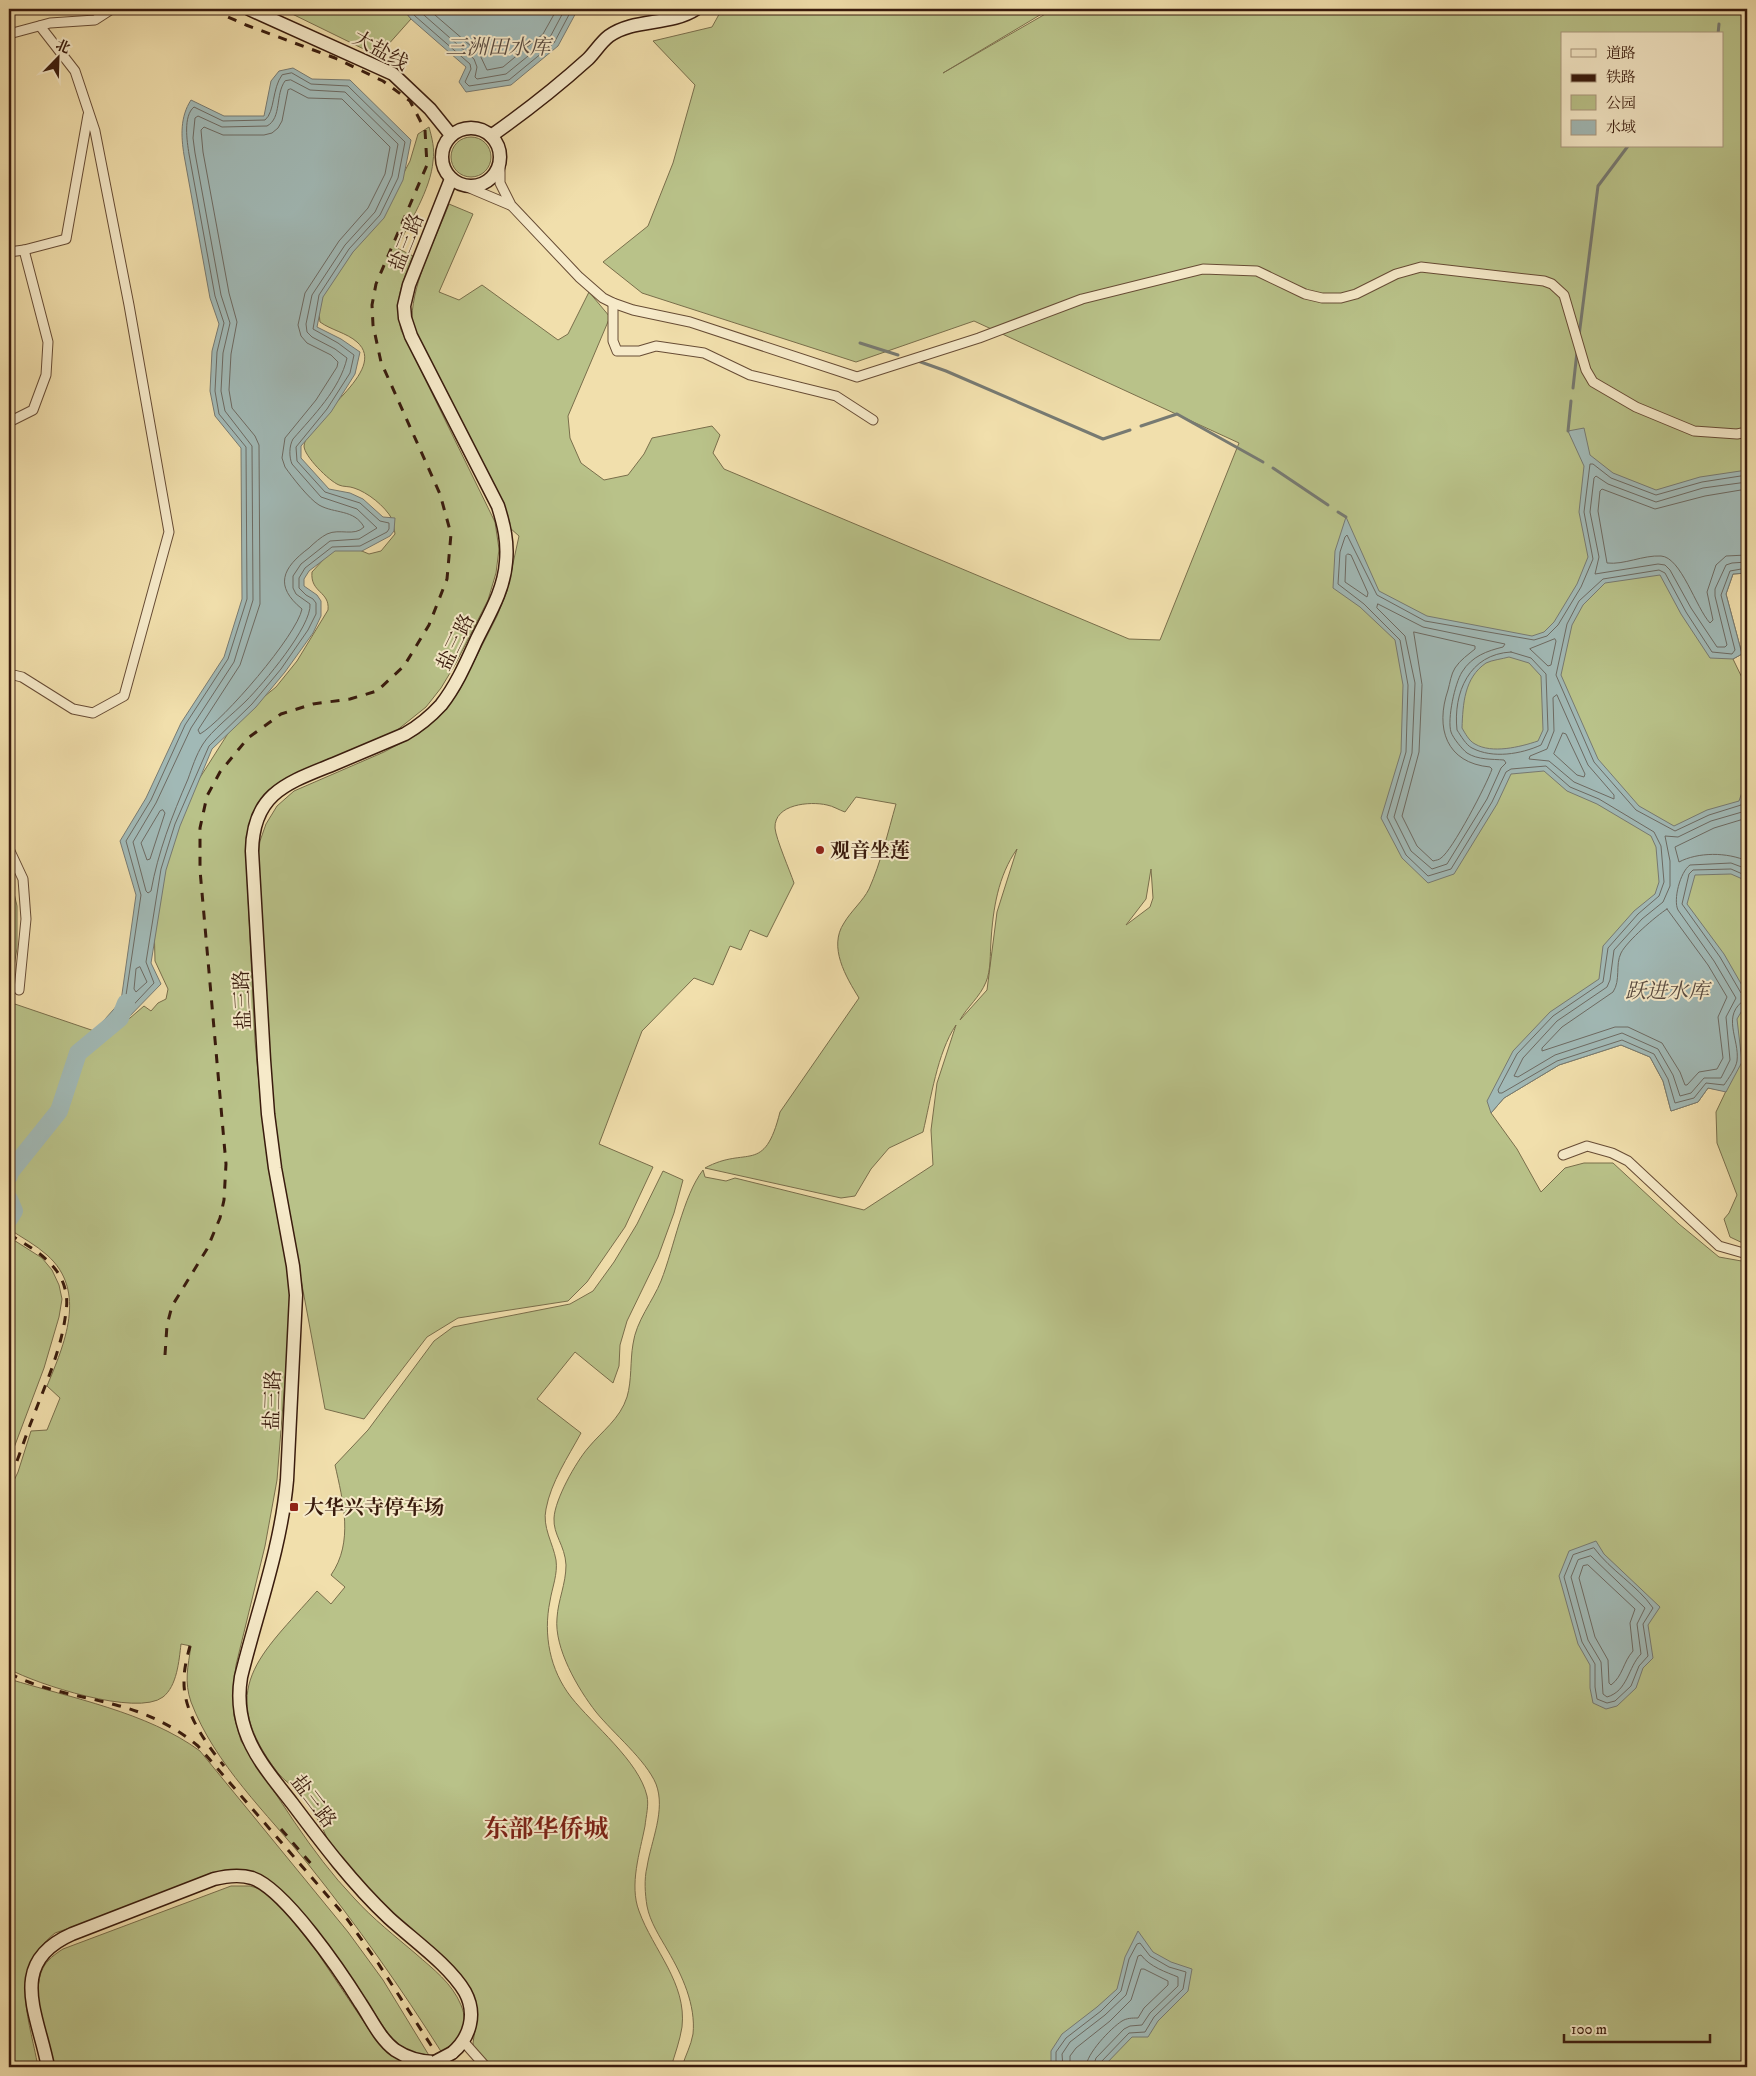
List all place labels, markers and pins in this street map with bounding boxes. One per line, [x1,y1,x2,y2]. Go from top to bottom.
place label: 观音坐莲 [830,839,910,864]
marker: 观音坐莲 [814,844,826,856]
place label: 大华兴寺停车场 [304,1496,444,1521]
marker: 大华兴寺停车场 [288,1501,300,1513]

